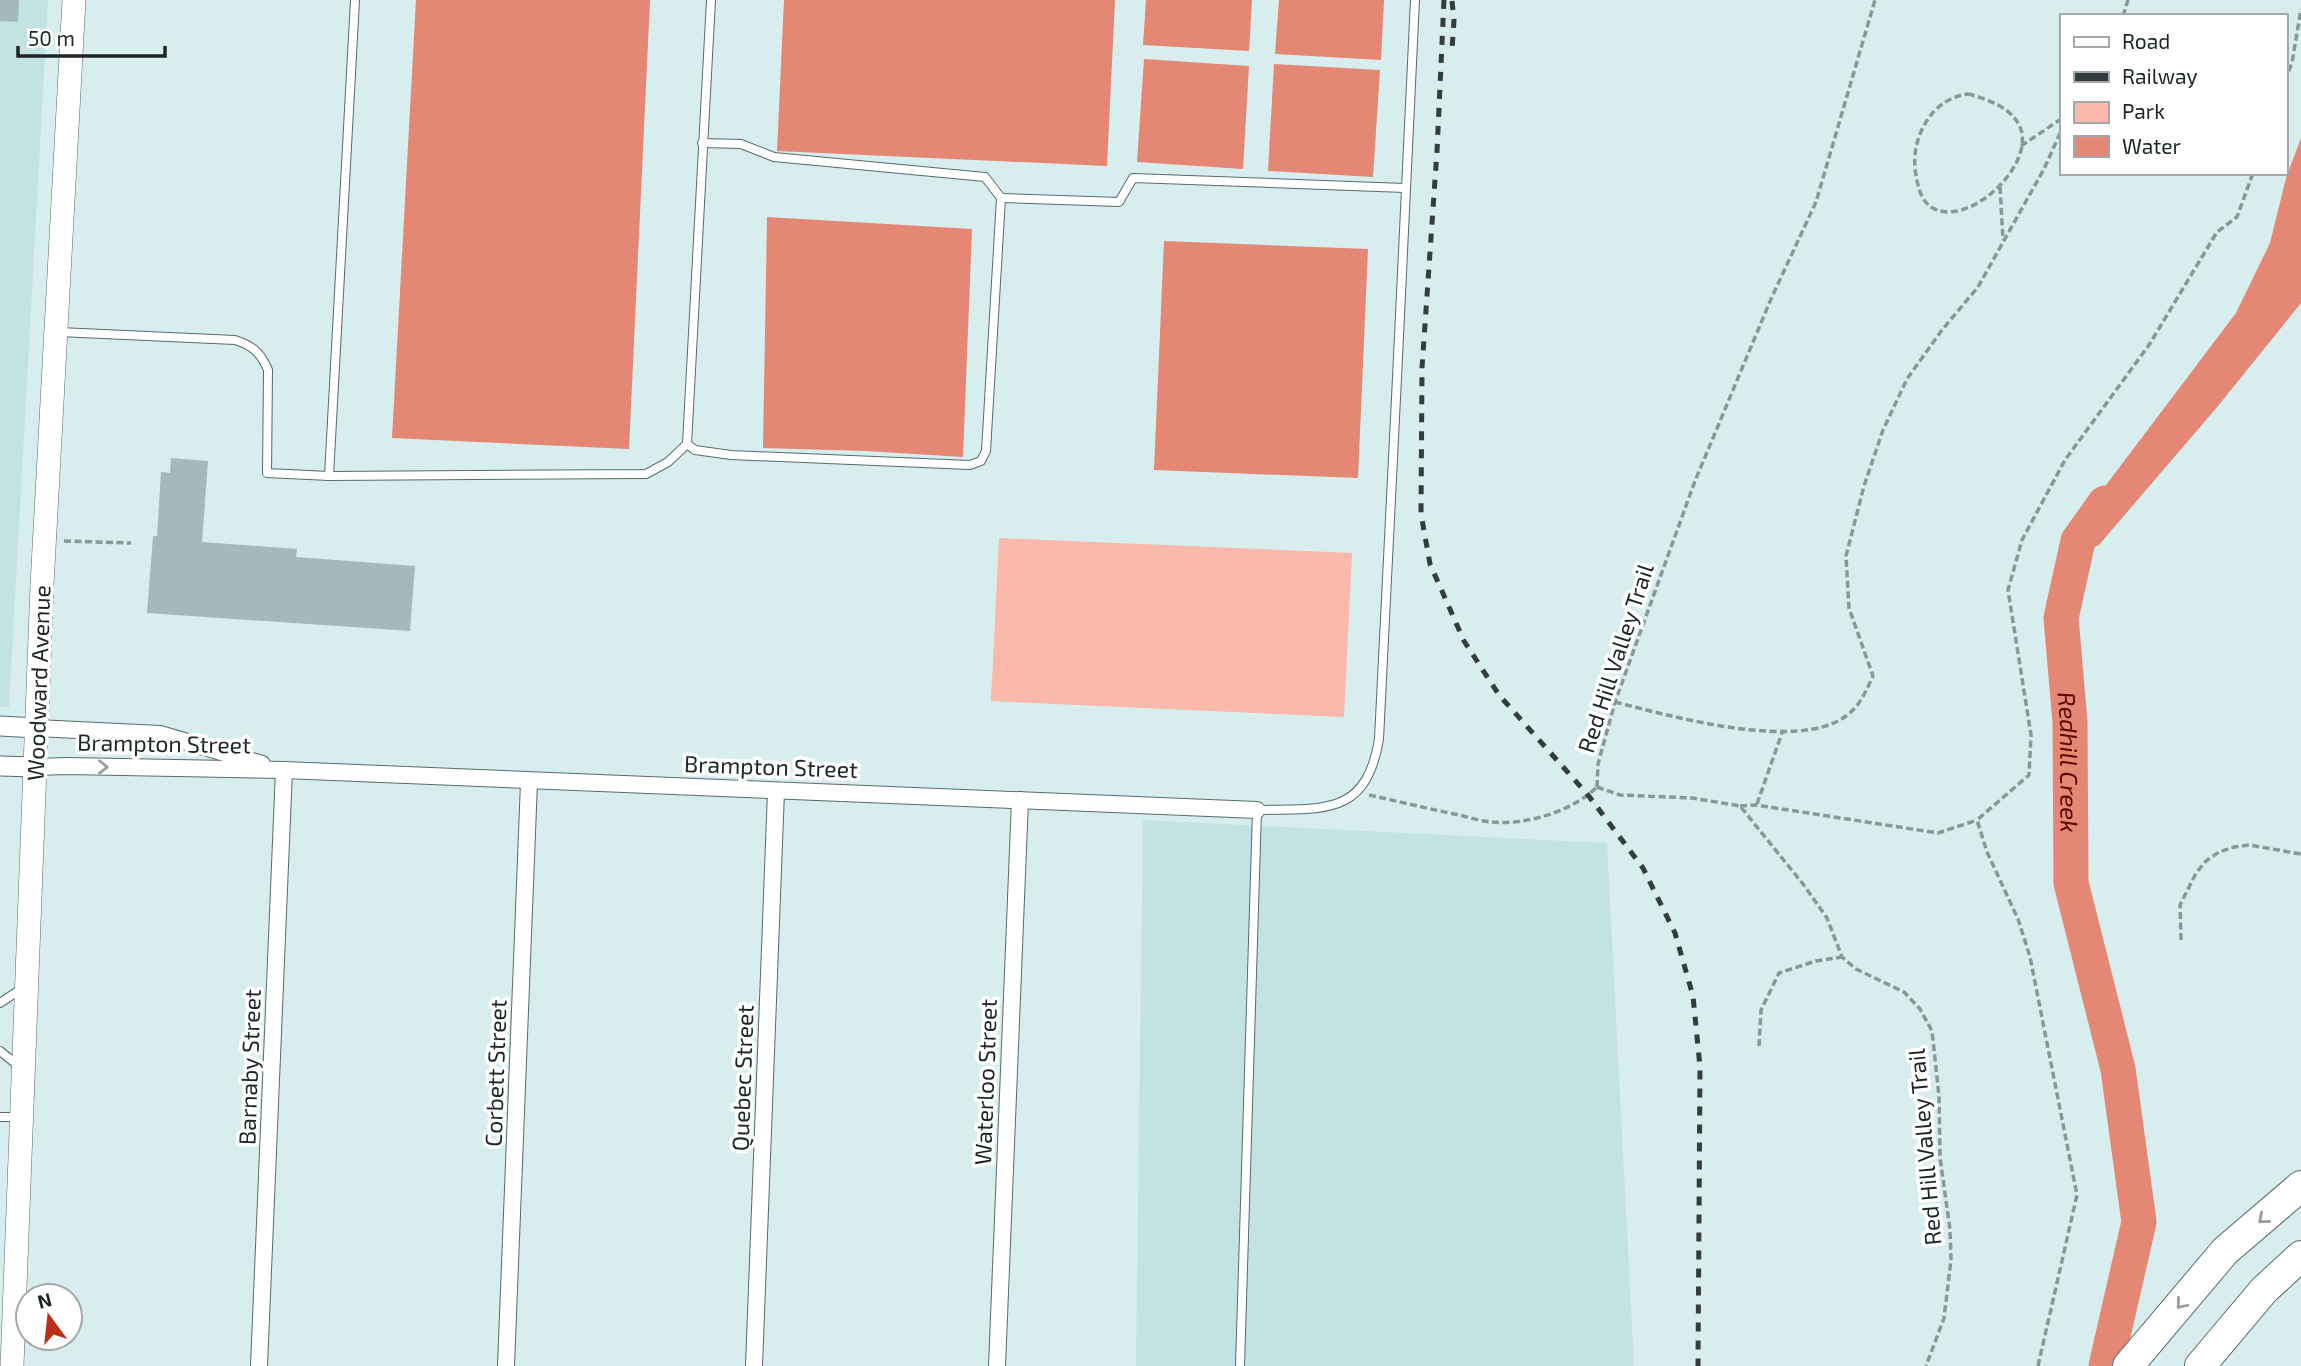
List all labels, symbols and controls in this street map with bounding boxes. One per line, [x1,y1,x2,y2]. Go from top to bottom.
scale bar [18,14,164,58]
legend [2060,14,2287,175]
text: 50 m [28,25,75,50]
text: Road [2122,28,2170,53]
text: Railway [2122,63,2198,88]
text: Park [2122,98,2165,123]
text: Water [2122,133,2181,158]
street label: Red Hill Valley Trail [1571,560,1659,756]
street label: Woodward Avenue [21,585,55,781]
water label: Redhill Creek [2053,690,2085,833]
street label: Brampton Street [77,727,251,759]
street label: Brampton Street [684,749,859,783]
one-way arrow [97,759,108,774]
street label: Barnaby Street [232,988,266,1145]
street label: Waterloo Street [968,998,1002,1166]
street label: Corbett Street [478,999,512,1147]
street label: Quebec Street [725,1004,759,1152]
street label: Red Hill Valley Trail [1901,1047,1947,1246]
one-way arrow [2258,1211,2271,1223]
north arrow [14,1282,84,1352]
text: N [35,1287,54,1313]
one-way arrow [2177,1295,2189,1308]

